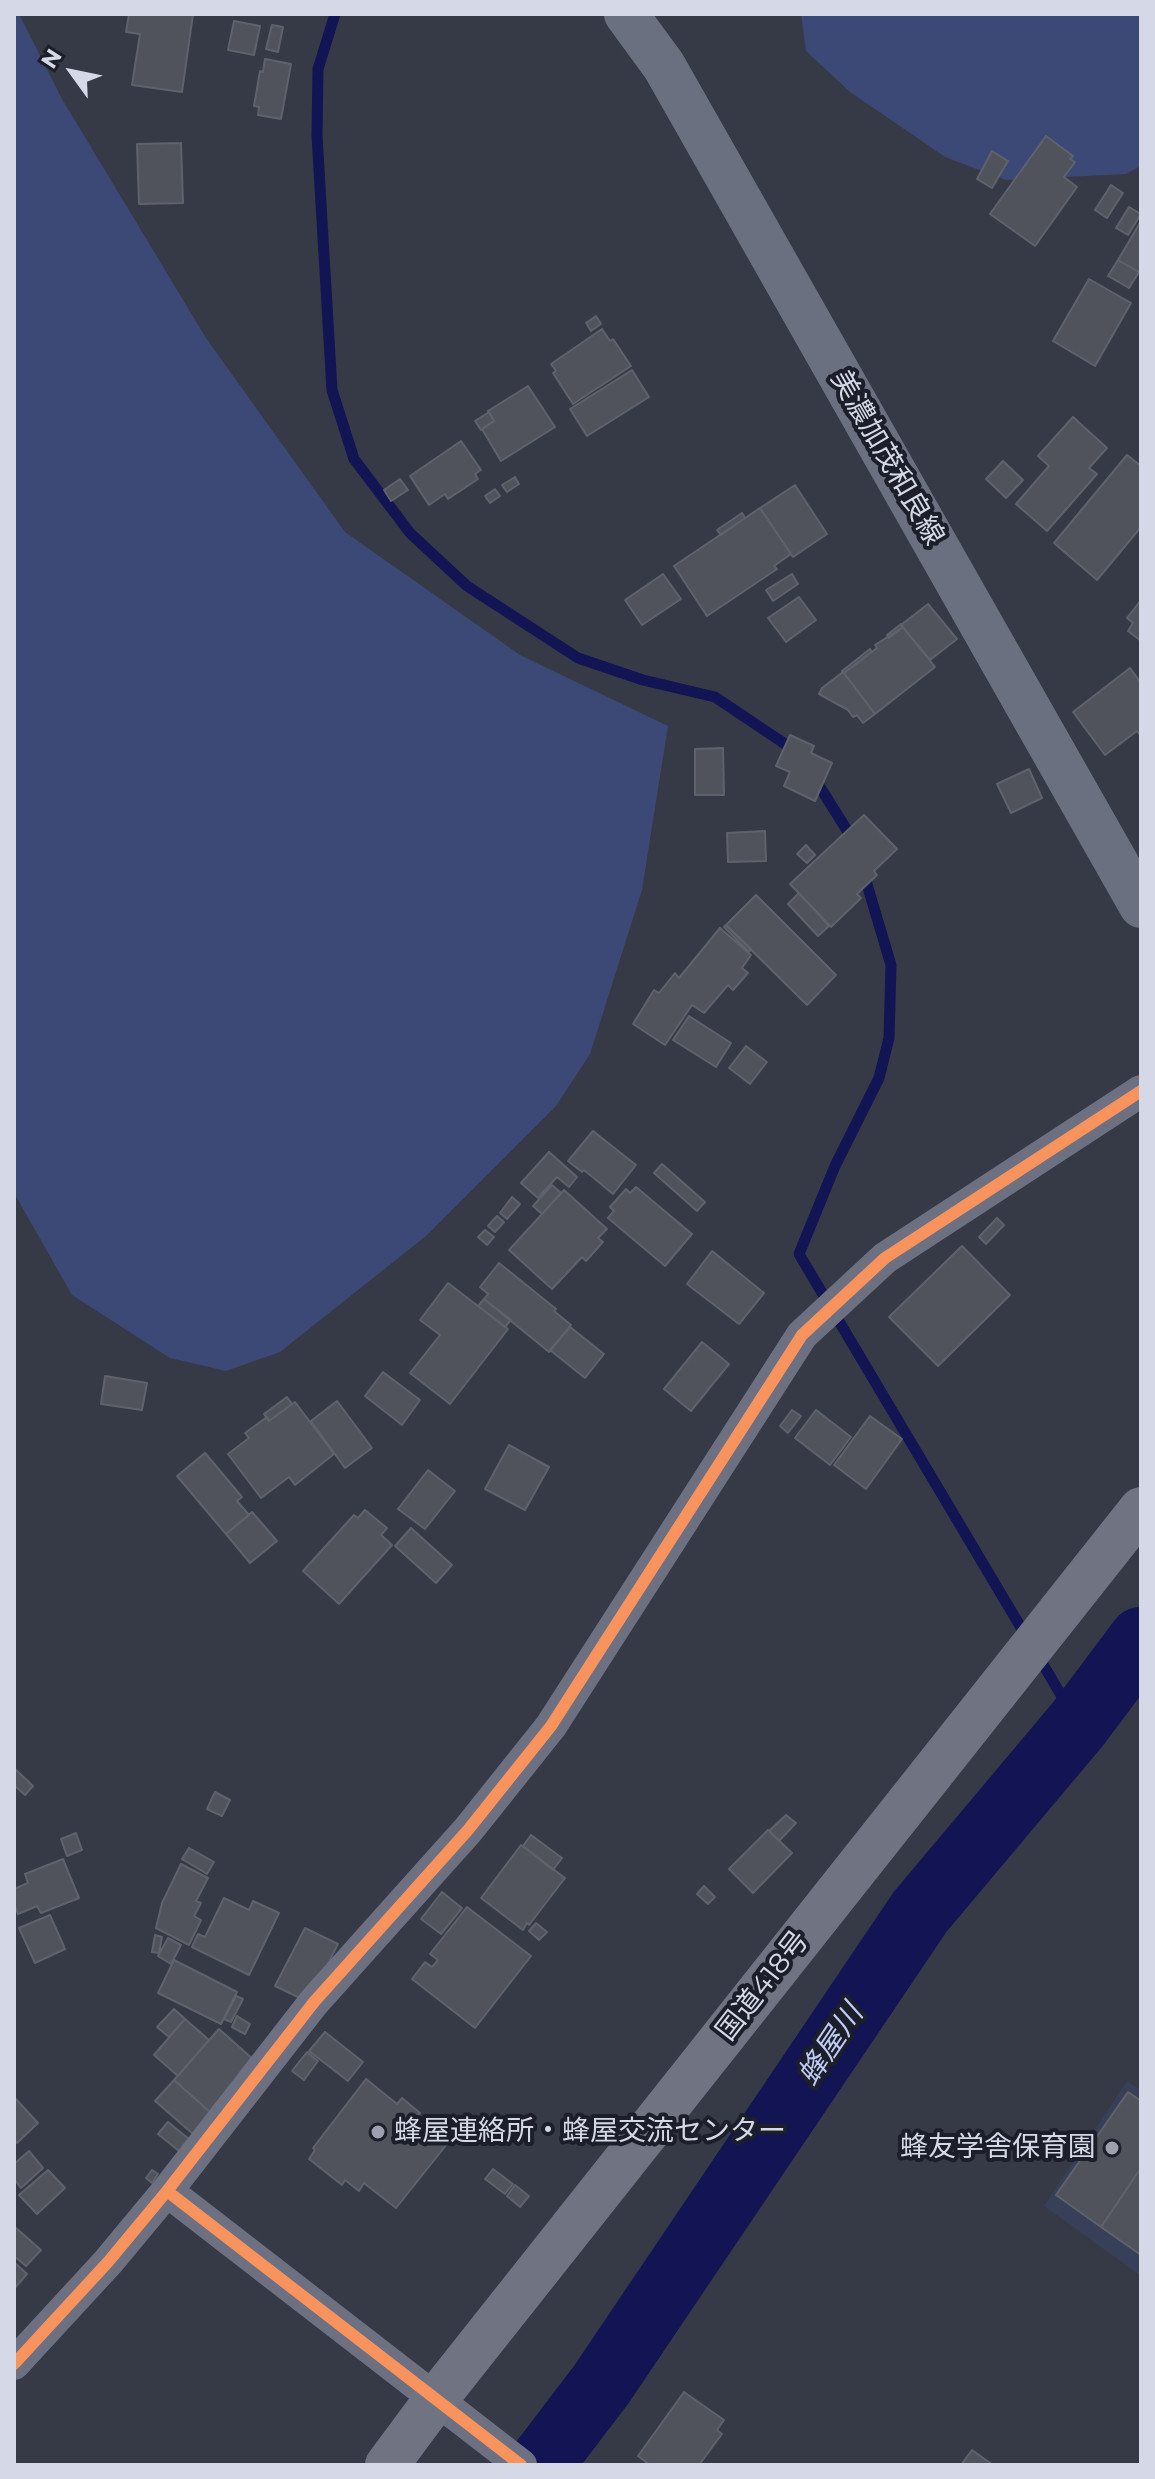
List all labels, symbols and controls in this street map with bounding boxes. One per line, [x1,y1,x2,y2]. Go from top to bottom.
north arrow [32,32,112,112]
text: N [35,44,68,73]
street label: 美濃加茂和良線 [823,365,951,551]
street label: 国道418号 [710,1925,816,2047]
water label: 蜂屋川 [791,1998,871,2092]
place label: 蜂屋連絡所・蜂屋交流センター [394,2115,786,2149]
marker: 蜂屋連絡所・蜂屋交流センター [369,2123,387,2141]
place label: 蜂友学舎保育園 [900,2131,1096,2165]
marker: 蜂友学舎保育園 [1103,2139,1121,2157]

